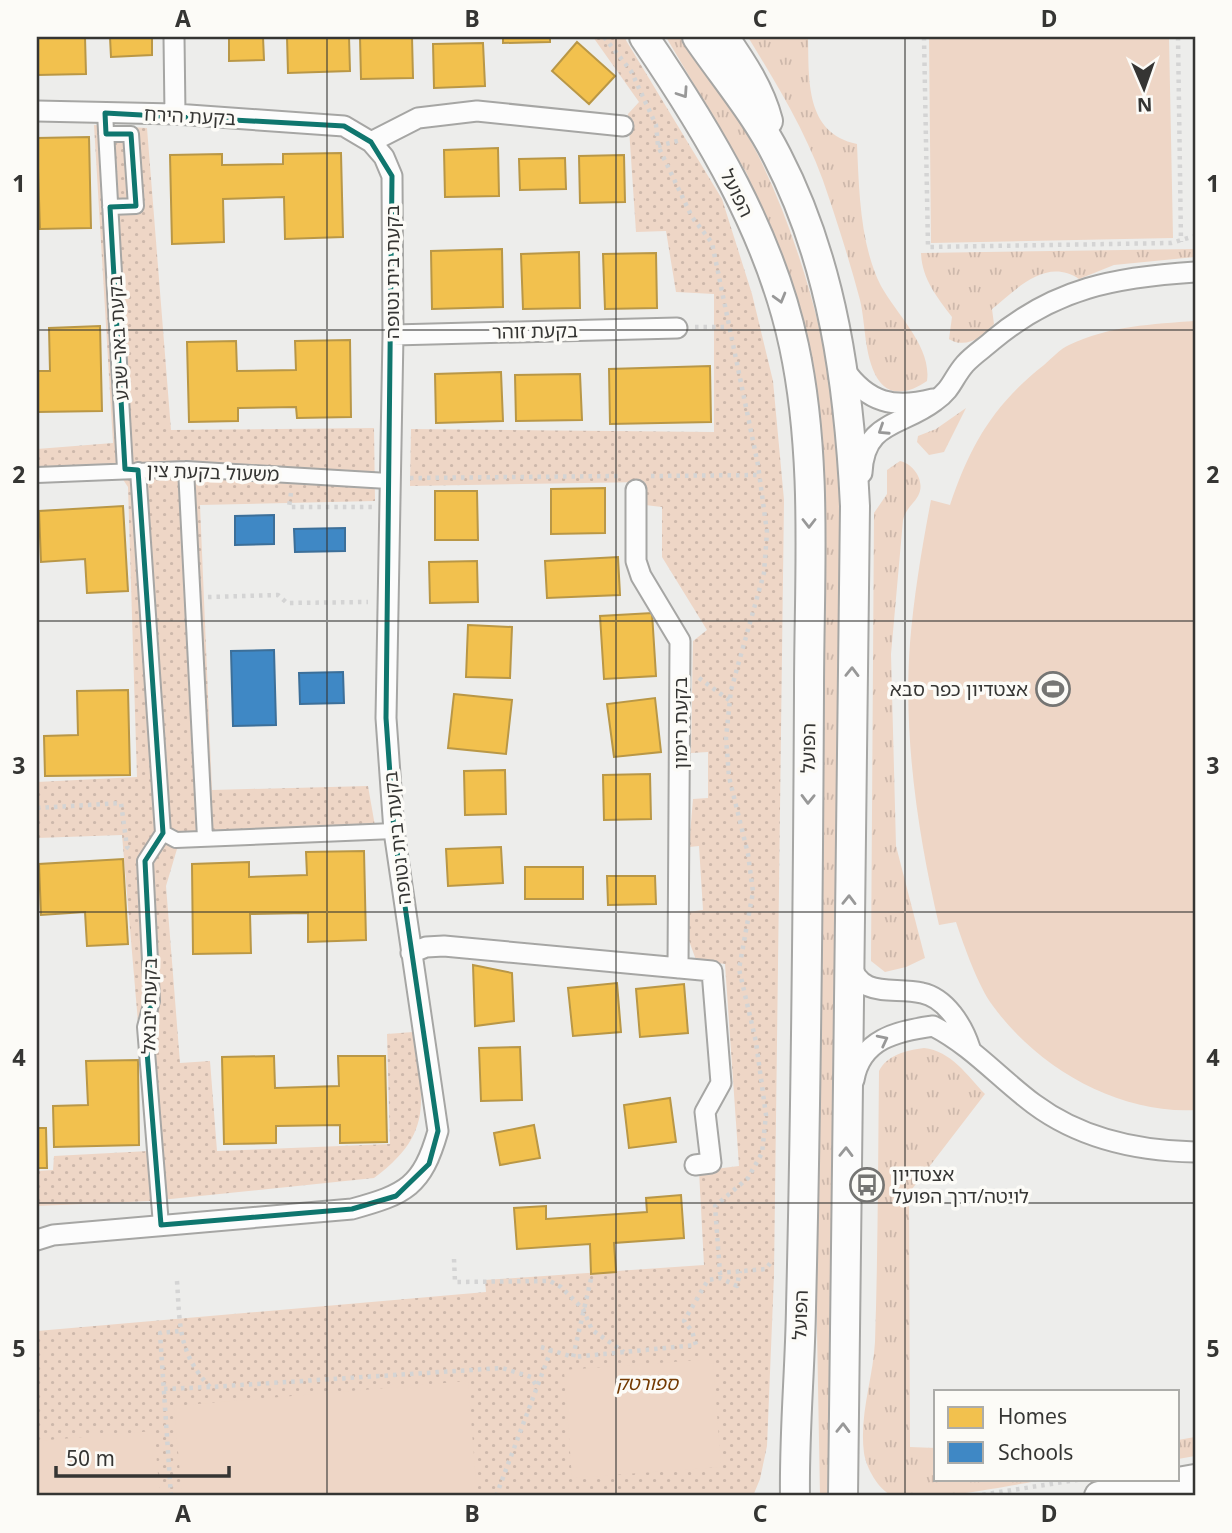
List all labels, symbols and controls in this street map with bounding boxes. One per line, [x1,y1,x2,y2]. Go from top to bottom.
text: A [175,2,191,34]
text: B [464,2,480,34]
text: C [753,2,767,34]
text: D [1041,2,1057,34]
north arrow [1110,52,1180,122]
one-way arrow [674,85,687,98]
text: N [1137,92,1153,118]
street label: בקעת הירח [143,101,237,131]
street label: הפועל [714,165,760,221]
text: 1 [12,167,26,199]
text: 1 [1206,167,1220,199]
street label: בקעת בית נטופה [379,205,405,339]
street label: בקעת באר שבע [102,274,134,401]
one-way arrow [771,292,786,304]
street label: בקעת זוהר [492,317,578,345]
one-way arrow [878,422,891,435]
street label: משעול בקעת צין [146,457,280,487]
text: 2 [12,458,26,490]
text: 2 [1206,458,1220,490]
one-way arrow [801,518,817,528]
one-way arrow [844,666,860,677]
sports icon: אצטדיון כפר סבא [1034,670,1072,708]
place label: אצטדיון כפר סבא [890,676,1028,702]
street label: בקעת רימון [667,677,693,769]
street label: הפועל [795,723,821,773]
text: 3 [12,749,26,781]
text: 3 [1206,749,1220,781]
street label: בקעת בית נטופה [377,770,417,906]
one-way arrow [800,794,815,805]
one-way arrow [841,894,857,904]
street label: בקעת יבנאל [135,957,163,1054]
one-way arrow [876,1034,888,1048]
text: 4 [12,1041,26,1073]
text: 4 [1206,1041,1220,1073]
one-way arrow [839,1146,854,1157]
place label: אצטדיון לויטה/דרך הפועל [892,1161,1029,1209]
bus stop icon: אצטדיון לויטה/דרך הפועל [848,1166,886,1204]
street label: הפועל [786,1289,814,1341]
text: 5 [12,1332,26,1364]
text: 5 [1206,1332,1220,1364]
park label: ספורטק [616,1370,680,1396]
legend [934,1390,1180,1480]
text: Homes [998,1402,1067,1430]
one-way arrow [835,1422,850,1433]
scale bar [56,1435,229,1479]
text: Schools [998,1438,1073,1466]
text: 50 m [66,1444,115,1472]
text: A [175,1497,191,1529]
text: B [464,1497,480,1529]
text: C [753,1497,767,1529]
text: D [1041,1497,1057,1529]

